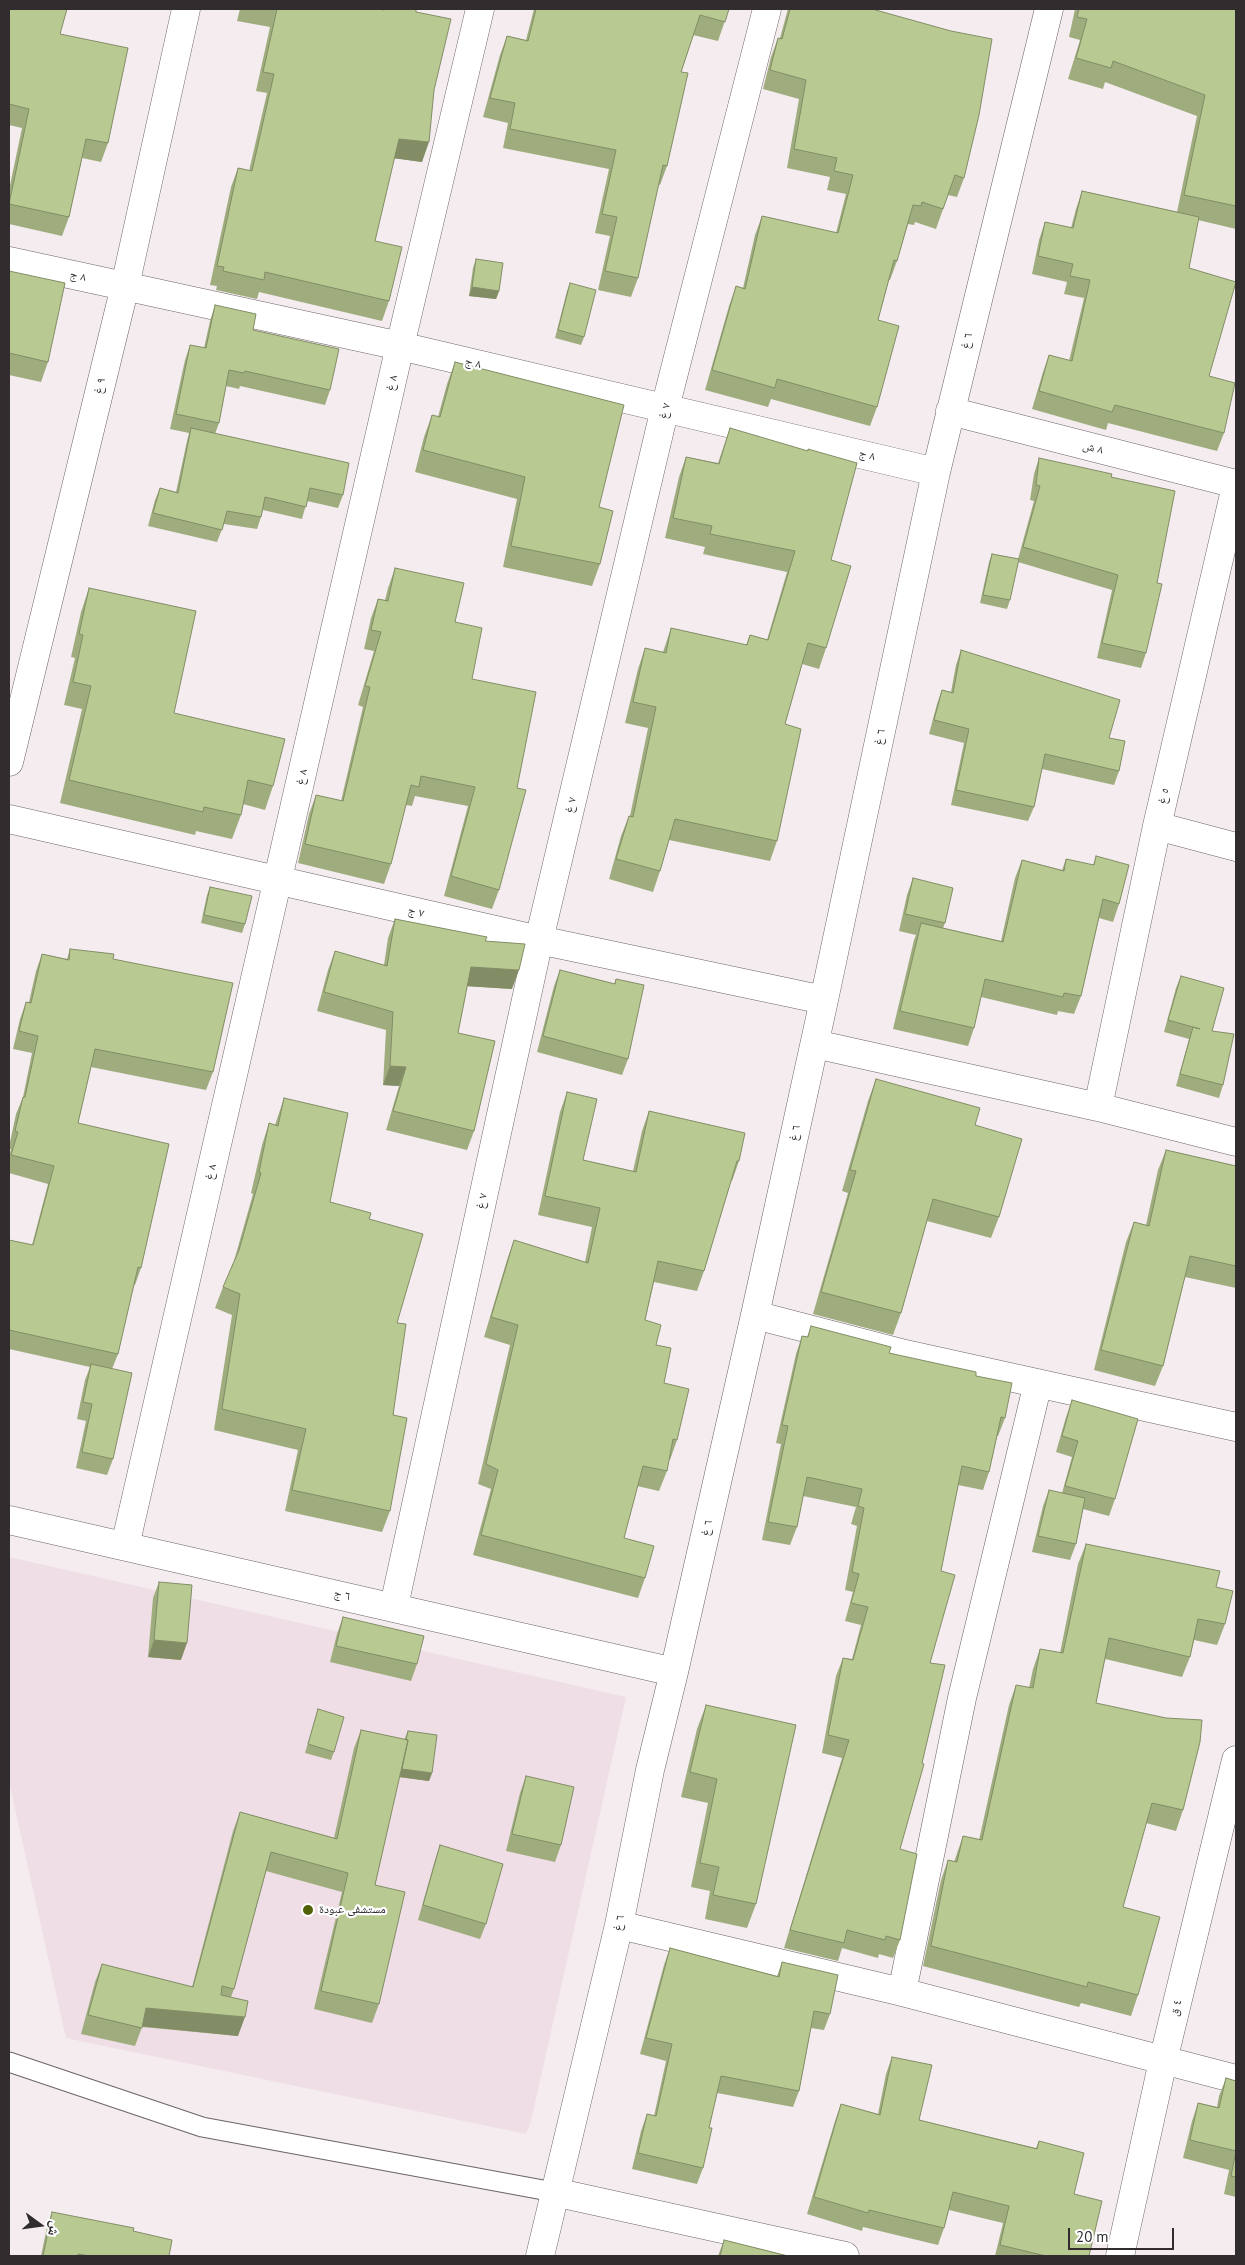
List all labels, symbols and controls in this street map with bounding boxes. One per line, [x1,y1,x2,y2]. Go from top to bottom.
street label: ٨ ج [69,267,87,285]
street label: ٦ غ [958,332,976,350]
street label: ٨ ج [463,354,483,372]
street label: ٨ غ [383,374,401,392]
street label: ٩ غ [91,377,109,395]
street label: ٧ غ [656,402,674,420]
street label: ٨ ش [1081,439,1105,457]
street label: ٨ ج [857,446,877,464]
street label: ٦ غ [871,728,889,746]
street label: ٨ غ [293,768,311,786]
street label: ٥ غ [1155,787,1173,805]
street label: ٧ غ [562,796,580,814]
street label: ٧ ج [406,903,426,921]
street label: ٦ غ [786,1124,804,1142]
street label: ٨ غ [202,1163,220,1181]
street label: ٧ غ [473,1192,491,1210]
street label: ٦ غ [698,1519,716,1537]
street label: ٦ ج [332,1586,352,1604]
marker: مستشفى عبودة [301,1903,315,1917]
place label: مستشفى عبودة [319,1903,386,1917]
street label: ٦ غ [610,1914,628,1932]
street label: ٤ ق [1167,1998,1185,2018]
north arrow [15,2200,65,2250]
scale bar [1070,2218,1176,2250]
text: ش [44,2219,65,2238]
text: 20 m [1076,2227,1109,2246]

